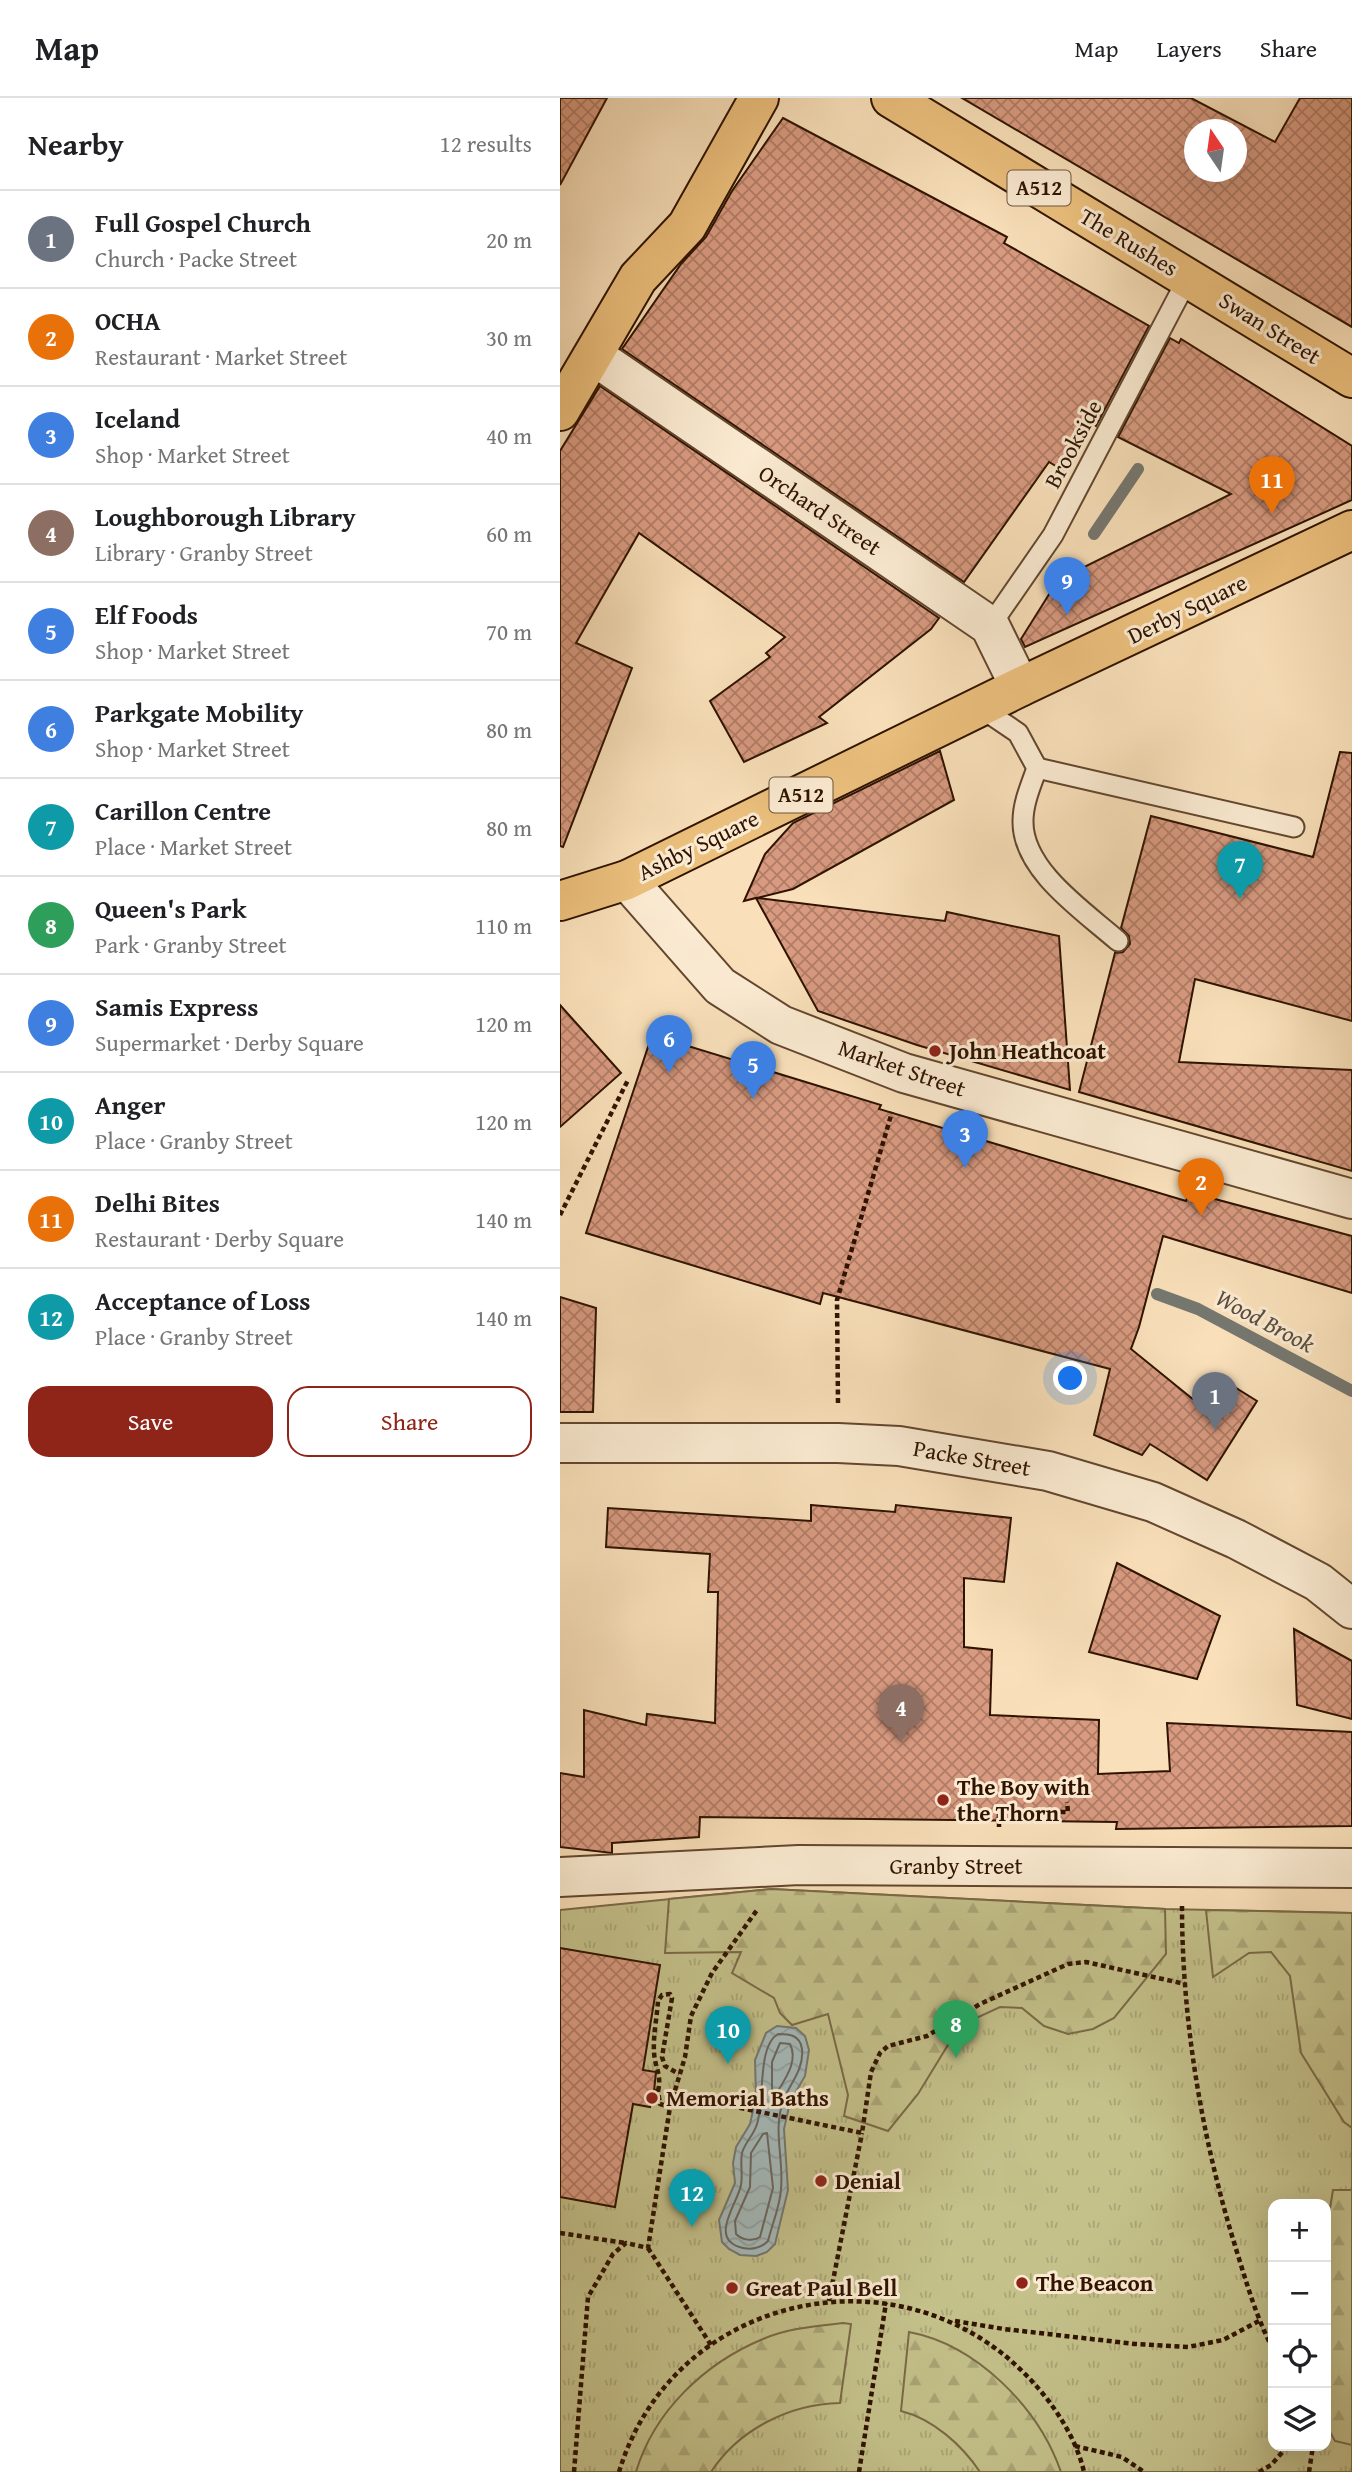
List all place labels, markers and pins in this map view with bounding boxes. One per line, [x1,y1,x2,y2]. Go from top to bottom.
pin: 11 [1249,456,1295,514]
pin: 9 [1044,557,1090,615]
pin: 7 [1217,841,1263,899]
pin: 6 [646,1015,692,1073]
place label: John Heathcoat [945,1034,1106,1067]
pin: 5 [730,1041,776,1099]
marker: John Heathcoat [927,1043,943,1059]
pin: 3 [942,1110,988,1168]
pin: 2 [1178,1158,1224,1216]
pin: 1 [1192,1372,1238,1430]
pin: 4 [878,1684,924,1742]
place label: The Boy with the Thorn [957,1770,1090,1829]
marker: The Boy with the Thorn [935,1792,951,1808]
pin: 8 [933,2000,979,2058]
pin: 10 [705,2006,751,2064]
place label: Memorial Baths [666,2081,829,2114]
marker: Memorial Baths [644,2090,660,2106]
place label: Denial [835,2164,901,2197]
pin: 12 [669,2169,715,2227]
marker: Denial [813,2173,829,2189]
place label: The Beacon [1036,2266,1154,2299]
place label: Great Paul Bell [746,2271,897,2304]
marker: The Beacon [1014,2275,1030,2291]
marker: Great Paul Bell [724,2280,740,2296]

